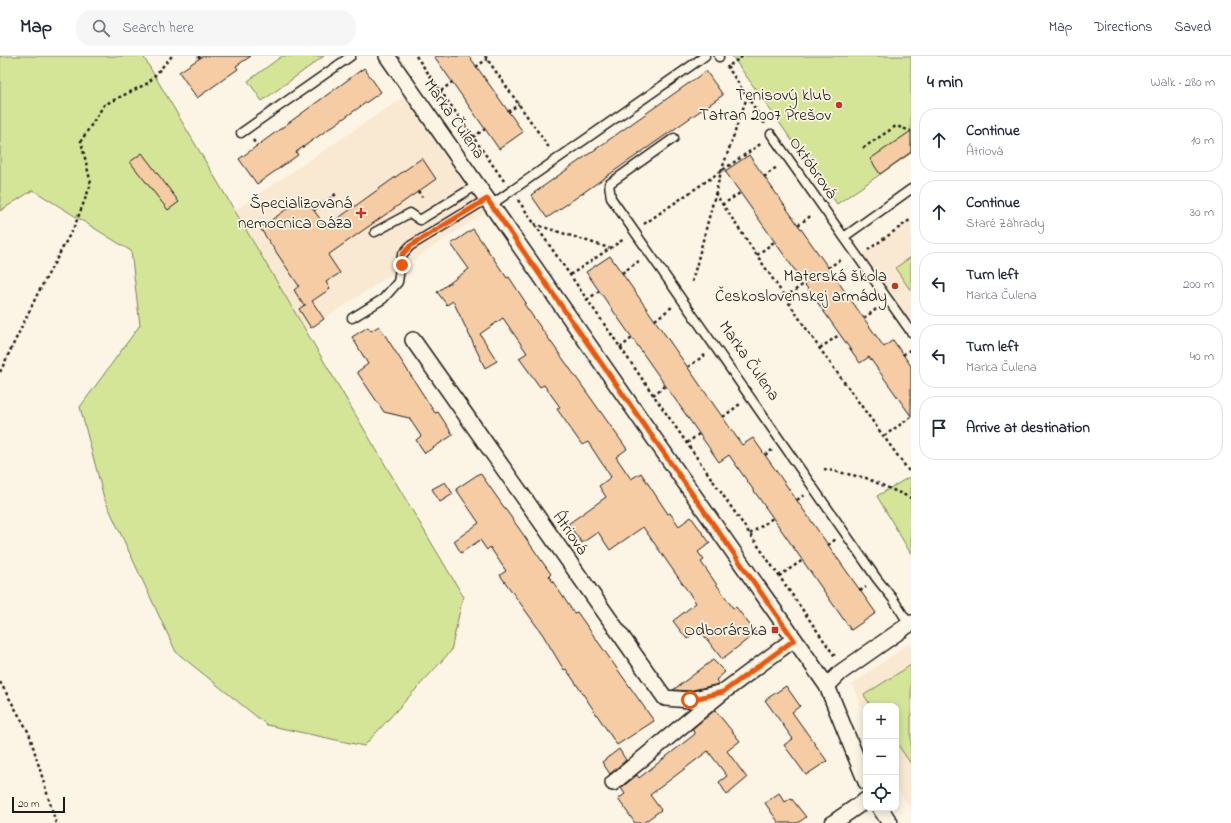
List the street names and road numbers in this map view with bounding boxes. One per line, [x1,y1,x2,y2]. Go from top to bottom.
street label: Marka Čulena [417,74,491,164]
street label: Októbrová [782,132,844,205]
street label: Marka Čulena [712,316,786,406]
street label: Átriová [546,506,594,560]

